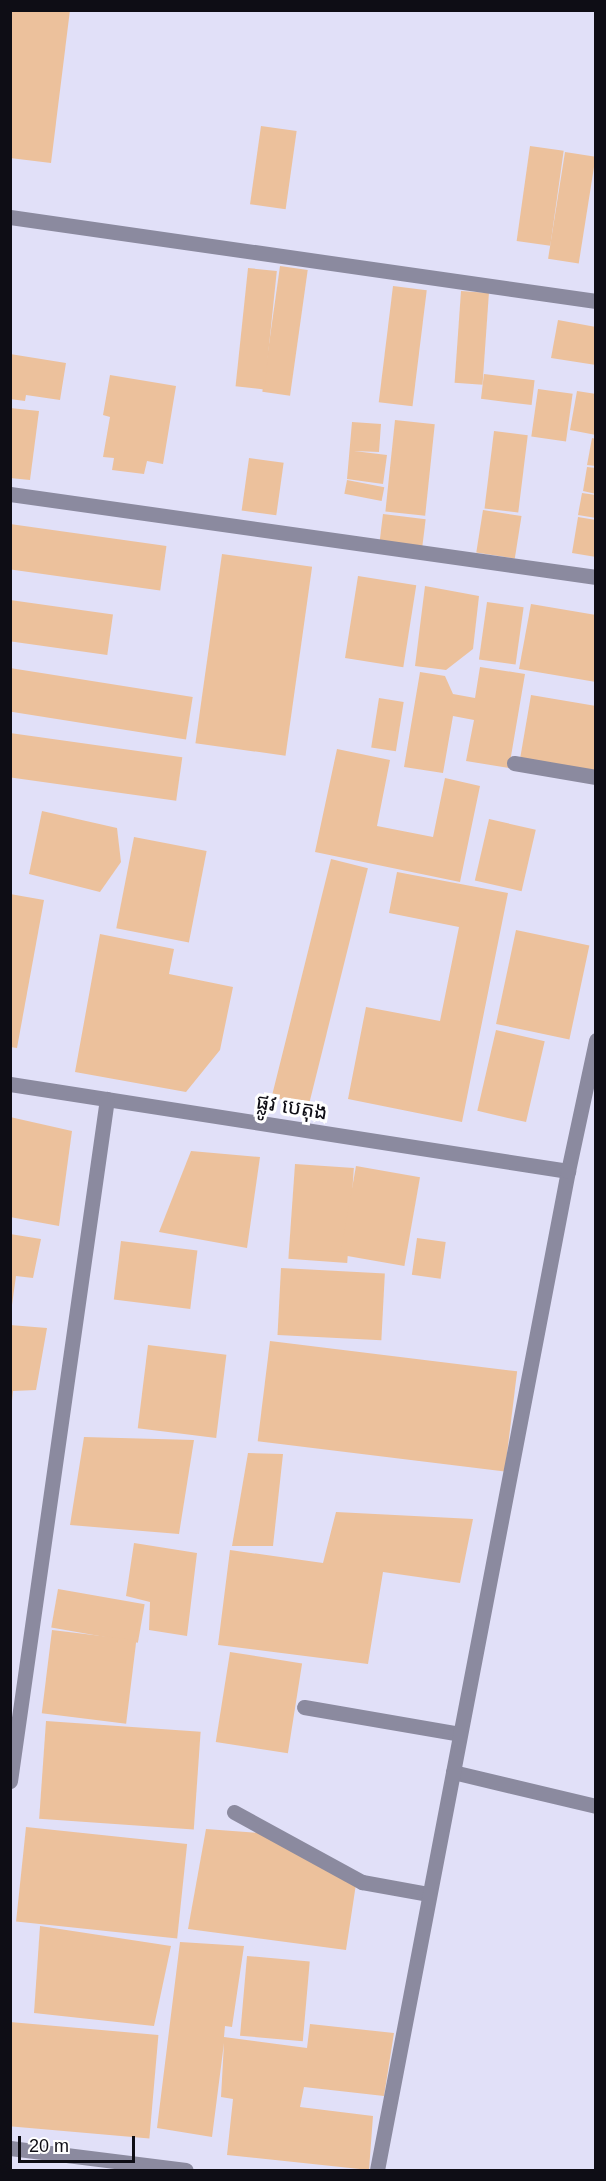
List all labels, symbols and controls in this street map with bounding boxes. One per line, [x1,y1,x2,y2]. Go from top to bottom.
street label: ផ្លូវ បេតុង [254,1089,330,1125]
scale bar [21,2124,138,2162]
text: 20 m [29,2136,69,2156]

